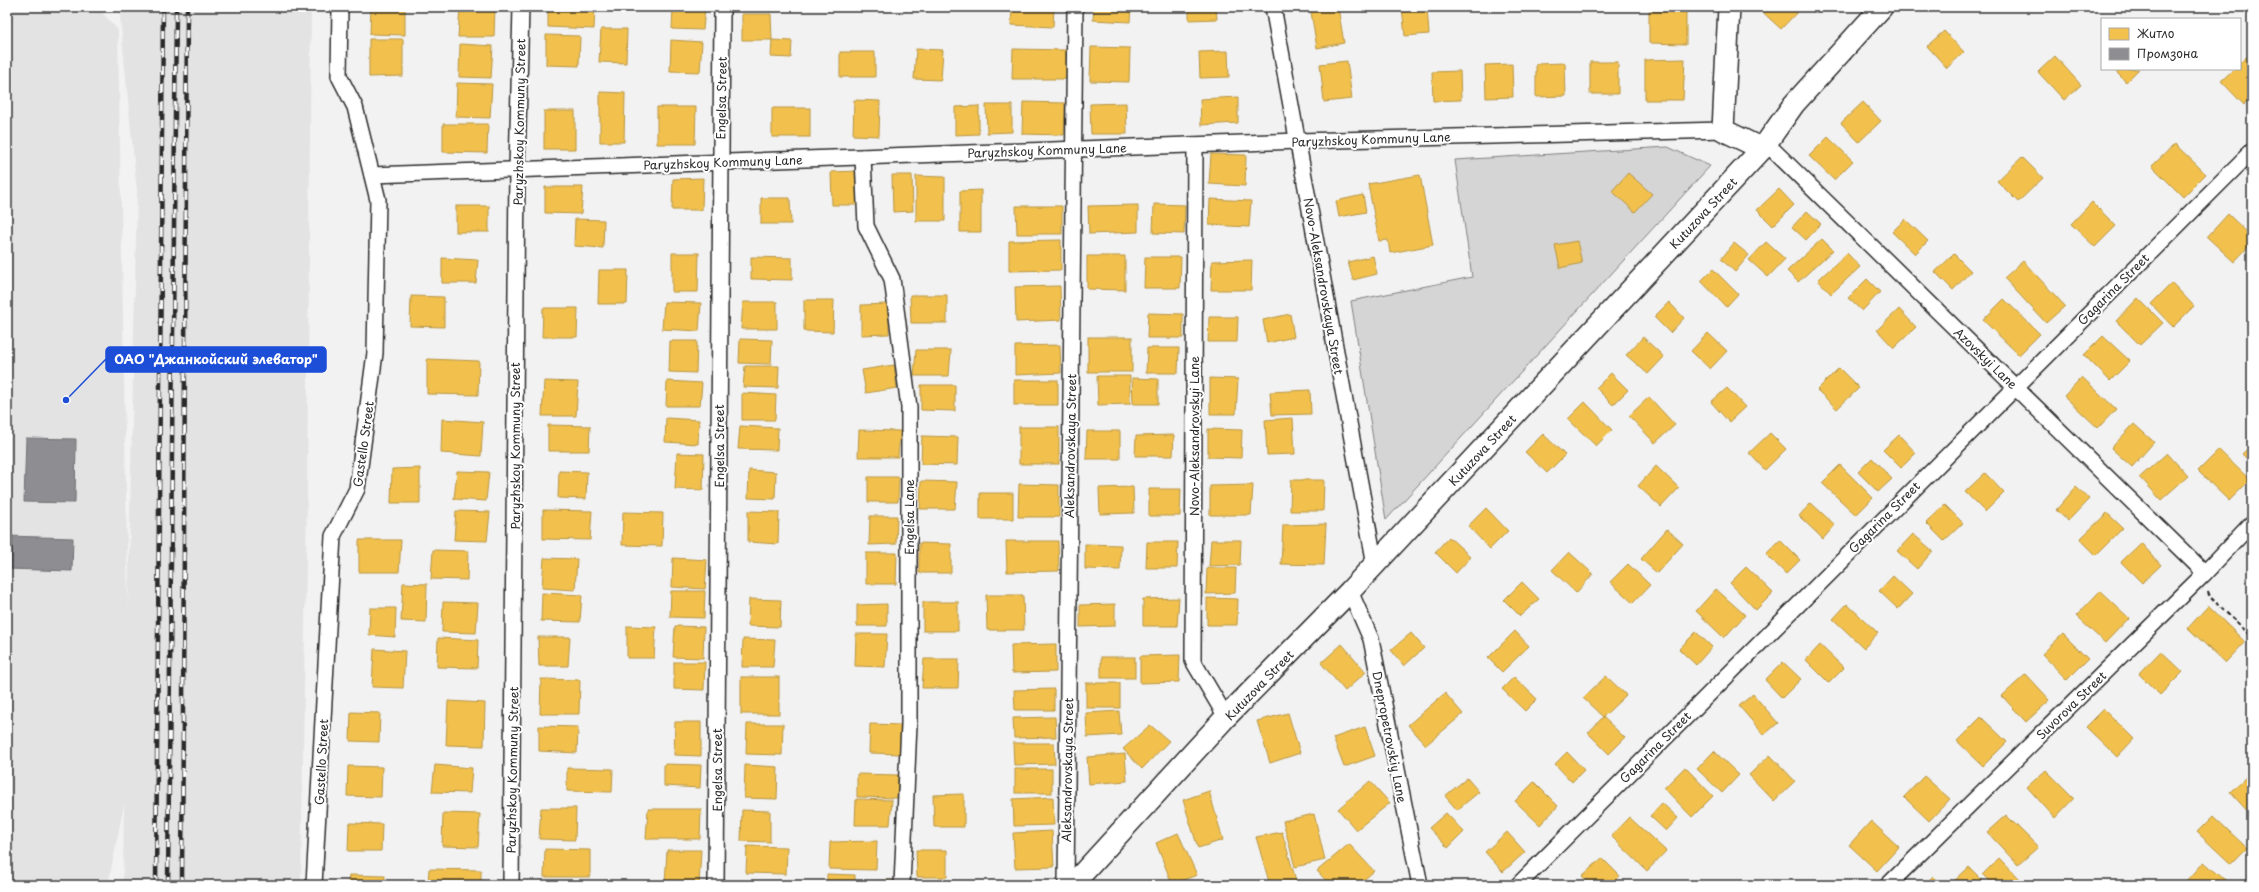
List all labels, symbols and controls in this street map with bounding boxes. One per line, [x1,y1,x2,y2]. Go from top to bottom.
legend [2101,18,2241,70]
text: Житло [2137,24,2175,42]
street label: Paryzhskoy Kommuny Street [509,38,529,206]
text: Промзона [2137,44,2199,62]
street label: Engelsa Street [711,56,731,140]
street label: Paryzhskoy Kommuny Lane [1291,127,1451,151]
street label: Paryzhskoy Kommuny Lane [967,138,1127,162]
street label: Paryzhskoy Kommuny Lane [643,150,803,174]
street label: Kutuzova Street [1665,173,1741,253]
street label: Novo-Aleksandrovskaya Street [1300,196,1348,376]
street label: Gagarina Street [2073,249,2153,329]
street label: Azovskyi Lane [1950,323,2022,393]
callout: ОАО "Джанкойский элеватор" [106,347,326,372]
text: ОАО "Джанкойский элеватор" [114,349,318,368]
street label: Novo-Aleksandrovskyi Lane [1185,356,1203,516]
street label: Paryzhskoy Kommuny Street [506,362,524,530]
street label: Aleksandrovskaya Street [1060,374,1080,518]
street label: Gastello Street [348,400,378,488]
street label: Engelsa Street [710,404,728,488]
street label: Kutuzova Street [1444,410,1520,490]
street label: Gagarina Street [1844,477,1924,557]
street label: Engelsa Lane [900,479,918,555]
street label: Kutuzova Street [1221,646,1298,724]
street label: Suvorova Street [2032,667,2110,743]
street label: Dnepropetrovskiy Lane [1368,670,1412,805]
street label: Paryzhskoy Kommuny Street [502,686,522,854]
street label: Aleksandrovskaya Street [1057,698,1077,842]
street label: Gagarina Street [1615,707,1695,787]
street label: Gastello Street [310,718,332,806]
street label: Engelsa Street [708,728,726,812]

